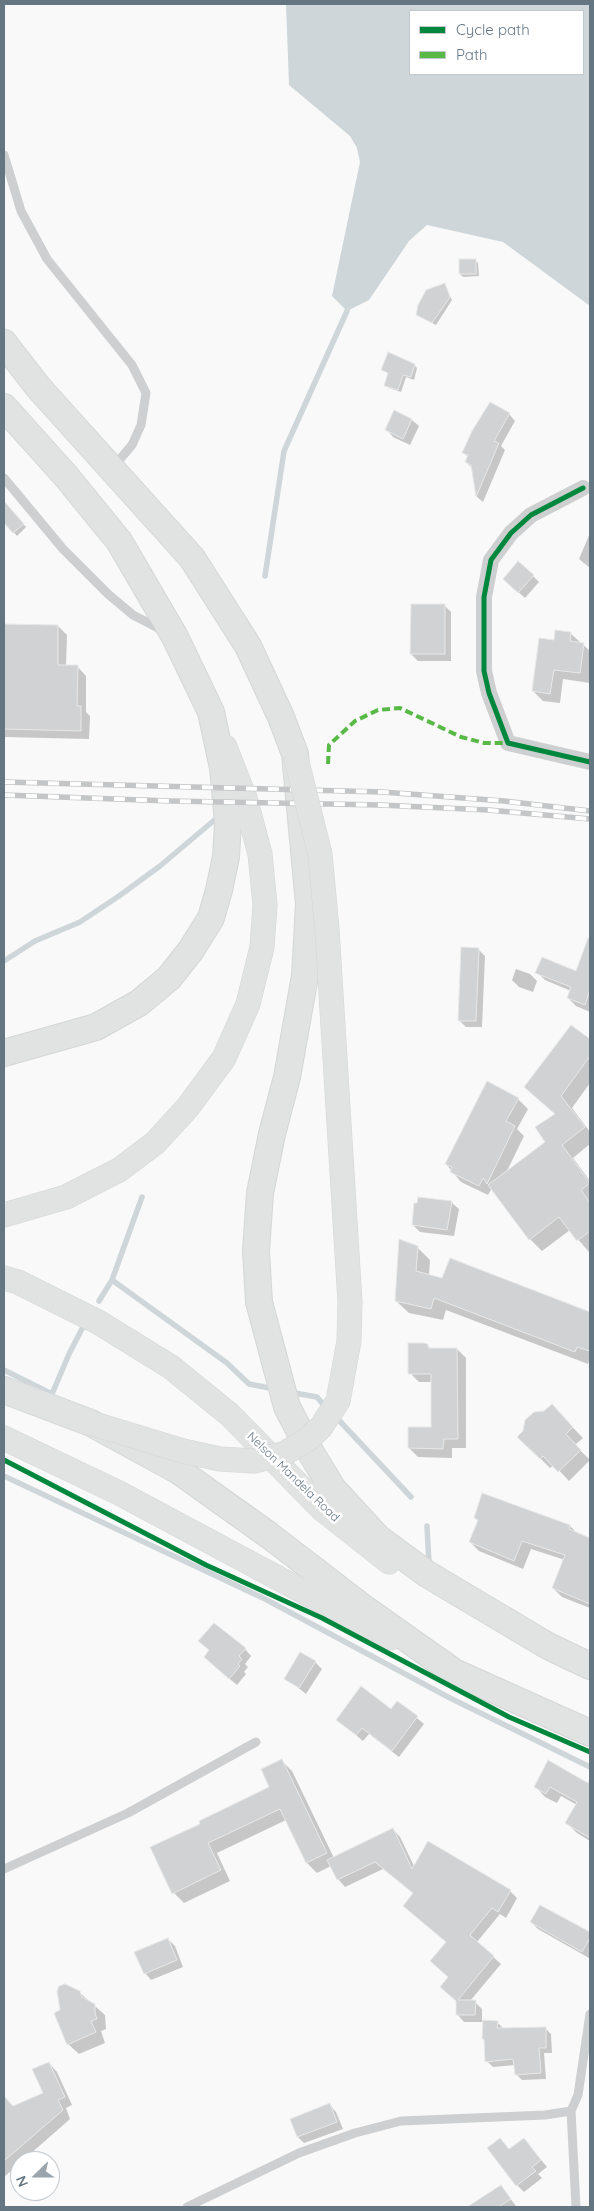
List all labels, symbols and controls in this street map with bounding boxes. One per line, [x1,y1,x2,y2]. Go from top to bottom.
legend [409,10,584,75]
text: Cycle path [456,20,530,39]
text: Path [456,45,488,64]
street label: Nelson Mandela Road [244,1429,342,1525]
north arrow [10,2151,60,2201]
text: N [12,2173,32,2189]

